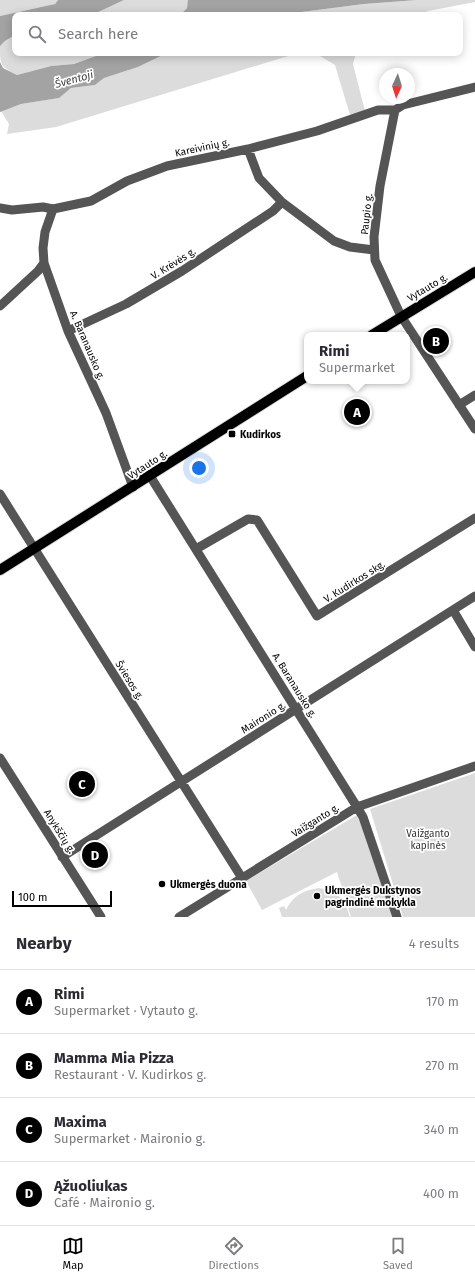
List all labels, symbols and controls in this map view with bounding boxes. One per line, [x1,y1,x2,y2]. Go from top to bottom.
search box [12,12,463,56]
icon: search [26,23,48,45]
text: Search here [58,25,138,43]
water label: Šventoji [52,67,95,91]
north arrow [379,68,415,104]
street label: Kareivinių g. [174,136,231,160]
street label: Paupio g. [359,193,375,235]
street label: V. Krėvės g. [149,245,198,282]
street label: Vytauto g. [405,271,450,305]
street label: A. Baranausko g. [67,309,107,382]
pin: B [423,326,449,356]
popup [304,332,410,384]
text: Rimi [319,342,349,360]
text: Supermarket [319,360,395,375]
pin: A [344,397,370,427]
marker: Kudirkos [227,429,237,439]
place label: Kudirkos [240,429,281,441]
street label: Vytauto g. [126,448,170,482]
your location [189,458,209,478]
street label: V. Kudirkos skg. [322,558,387,605]
street label: A. Baranausko g. [269,651,319,720]
street label: Šviesos g. [112,658,148,702]
street label: Maironio g. [239,699,288,736]
pin: C [69,769,95,799]
street label: Vaižganto g. [290,802,341,840]
street label: Anykščių g. [41,807,77,856]
park label: Vaižganto kapinės [406,828,450,852]
pin: D [82,840,108,870]
marker: Ukmergės duona [157,879,167,889]
place label: Ukmergės duona [170,879,247,891]
place label: Ukmergės Dukstynos pagrindinė mokykla [325,885,421,909]
scale bar [12,889,112,908]
text: 100 m [18,891,47,904]
marker: Ukmergės Dukstynos pagrindinė mokykla [312,891,322,901]
text: Nearby [16,933,71,954]
text: 4 results [409,936,459,951]
text: Rimi [54,985,84,1003]
text: A [25,994,33,1009]
text: 170 m [426,994,459,1009]
text: Supermarket · Vytauto g. [54,1003,198,1018]
text: Mamma Mia Pizza [54,1049,174,1067]
text: B [25,1058,33,1073]
text: 270 m [425,1058,459,1073]
text: Restaurant · V. Kudirkos g. [54,1067,206,1082]
text: Maxima [54,1113,107,1131]
text: C [25,1122,33,1137]
text: 340 m [424,1122,459,1137]
text: Supermarket · Maironio g. [54,1131,205,1146]
text: Ąžuoliukas [54,1177,128,1195]
text: D [25,1186,33,1201]
text: 400 m [423,1186,459,1201]
text: Café · Maironio g. [54,1195,155,1210]
tab: Map [62,1235,84,1272]
tab: Directions [208,1235,259,1272]
tab: Saved [383,1235,413,1272]

